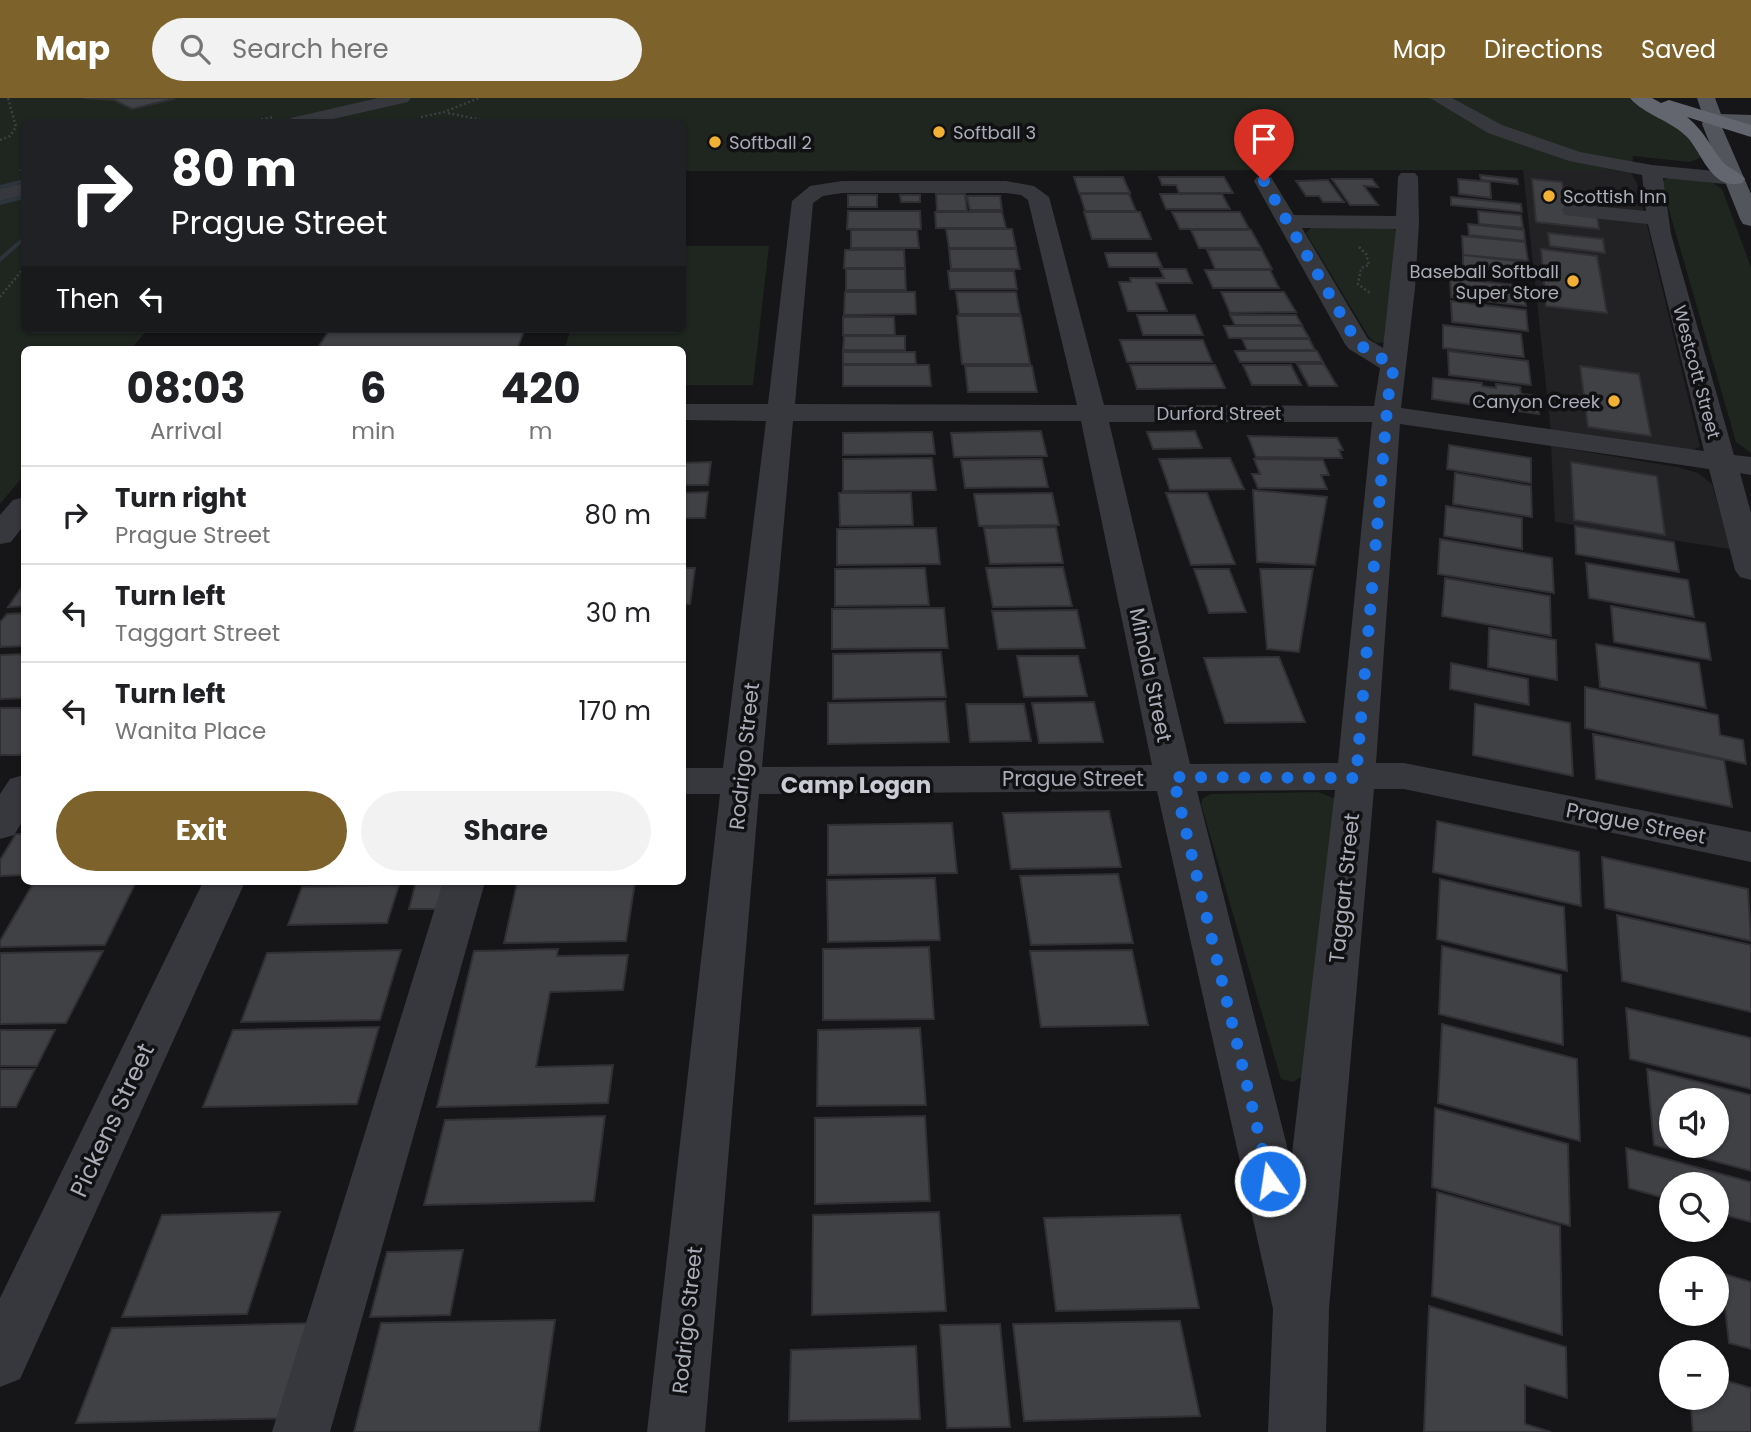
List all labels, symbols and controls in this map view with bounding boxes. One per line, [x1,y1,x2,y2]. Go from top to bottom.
search box [152,18,642,81]
text: Map [35,25,110,72]
icon: search [176,30,214,68]
text: Search here [232,31,389,67]
text: Map [1393,33,1446,66]
text: Directions [1484,33,1603,66]
text: Saved [1641,33,1716,66]
pin [1234,109,1294,181]
place label: Softball 3 [953,120,1036,145]
icon: arrive [1245,120,1283,158]
marker: Softball 3 [931,124,947,140]
place label: Softball 2 [729,130,812,155]
marker: Softball 2 [707,134,723,150]
text: 80 m [171,135,297,203]
icon: right [56,147,147,238]
place label: Scottish Inn [1563,184,1667,209]
marker: Scottish Inn [1541,188,1557,204]
text: Prague Street [171,200,387,245]
place label: Baseball Softball Super Store [1409,259,1559,305]
marker: Baseball Softball Super Store [1565,273,1581,289]
icon: left [133,280,171,318]
text: Then [56,281,119,317]
street label: Westcott Street [1667,302,1727,442]
text: 08:03 [126,359,246,418]
text: 6 [360,359,387,418]
text: 420 [501,359,581,418]
place label: Canyon Creek [1472,389,1601,414]
marker: Canyon Creek [1606,393,1622,409]
street label: Durford Street [1157,401,1281,426]
text: Arrival [150,415,222,447]
text: min [351,415,395,447]
text: m [529,415,552,447]
text: Turn right [115,480,247,516]
icon: right [56,496,94,534]
text: 80 m [585,497,651,533]
text: Prague Street [115,519,270,551]
text: Turn left [115,578,226,614]
icon: left [56,594,94,632]
text: 30 m [586,595,651,631]
street label: Minola Street [1123,605,1179,745]
text: Taggart Street [115,617,280,649]
text: Turn left [115,676,226,712]
street label: Rodrigo Street [722,681,766,831]
icon: left [56,692,94,730]
text: 170 m [578,693,651,729]
text: Wanita Place [115,715,266,747]
street label: Prague Street [1002,764,1144,793]
district label: Camp Logan [781,769,931,801]
button: Exit [56,791,347,871]
button: Share [361,791,651,871]
street label: Prague Street [1564,795,1708,851]
street label: Taggart Street [1322,812,1366,964]
street label: Pickens Street [62,1038,162,1202]
map controls [1659,1088,1729,1410]
button: sound [1659,1088,1729,1158]
position arrow [1233,1144,1307,1218]
button: search [1659,1172,1729,1242]
street label: Rodrigo Street [665,1245,709,1395]
button: + [1659,1256,1729,1326]
button: − [1659,1340,1729,1410]

